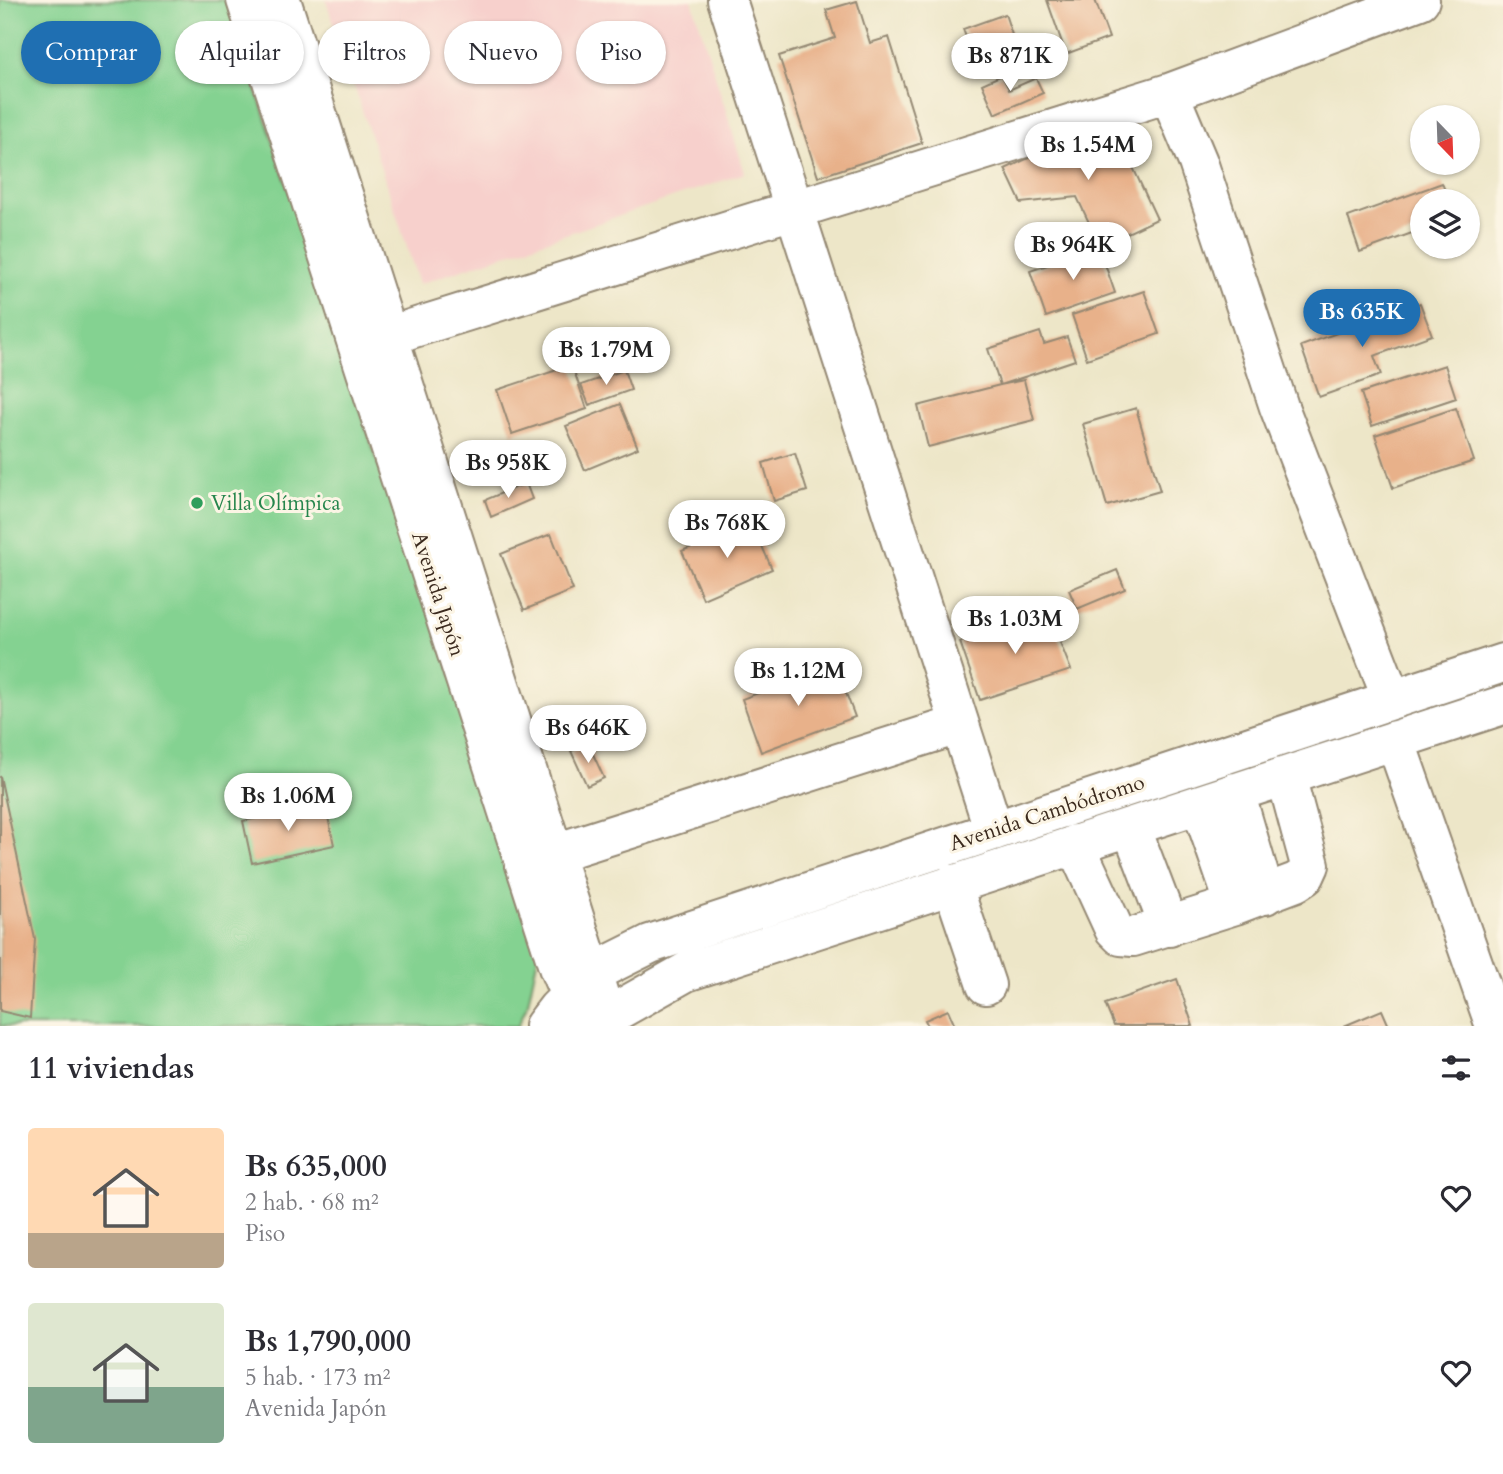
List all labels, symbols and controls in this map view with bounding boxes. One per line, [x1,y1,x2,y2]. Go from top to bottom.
chip: Comprar [21,21,161,84]
chip: Alquilar [175,21,304,84]
chip: Filtros [318,21,430,84]
chip: Nuevo [444,21,562,84]
chip: Piso [576,21,666,84]
pin: Bs 871K [945,34,1075,93]
text: Bs 871K [967,40,1053,71]
north arrow [1410,105,1480,175]
map controls [1410,105,1480,259]
pin: Bs 1.54M [1016,122,1160,182]
text: Bs 1.54M [1040,129,1136,160]
button: layers [1410,189,1480,259]
pin: Bs 964K [1008,222,1138,282]
text: Bs 964K [1030,229,1116,260]
pin: Bs 635K [1297,290,1427,349]
text: Bs 635K [1319,296,1405,327]
pin: Bs 1.79M [534,328,678,387]
text: Bs 1.79M [558,334,654,365]
pin: Bs 958K [443,440,573,500]
text: Bs 958K [465,447,551,478]
place label: Villa Olímpica [211,489,341,518]
marker: Villa Olímpica [189,495,205,511]
pin: Bs 768K [662,500,792,560]
text: Bs 768K [684,507,770,538]
street label: Avenida Japón [404,528,472,660]
pin: Bs 1.03M [943,596,1087,656]
text: Bs 1.03M [967,603,1063,634]
pin: Bs 1.12M [726,648,870,708]
text: Bs 1.12M [750,655,846,686]
pin: Bs 646K [523,706,653,765]
text: Bs 646K [545,712,631,743]
street label: Avenida Cambódromo [946,768,1148,858]
pin: Bs 1.06M [216,774,360,833]
text: Bs 1.06M [240,780,336,811]
text: 11 viviendas [28,1048,194,1089]
icon: filters [1437,1049,1475,1087]
text: Bs 635,000 [245,1146,387,1187]
icon: home [84,1156,168,1240]
icon: heart [1437,1179,1475,1217]
text: 2 hab. · 68 m² [245,1187,379,1218]
text: Piso [245,1218,285,1249]
text: Bs 1,790,000 [245,1321,411,1362]
icon: home [84,1331,168,1415]
icon: heart [1437,1354,1475,1392]
text: 5 hab. · 173 m² [245,1362,391,1393]
text: Avenida Japón [245,1393,387,1424]

